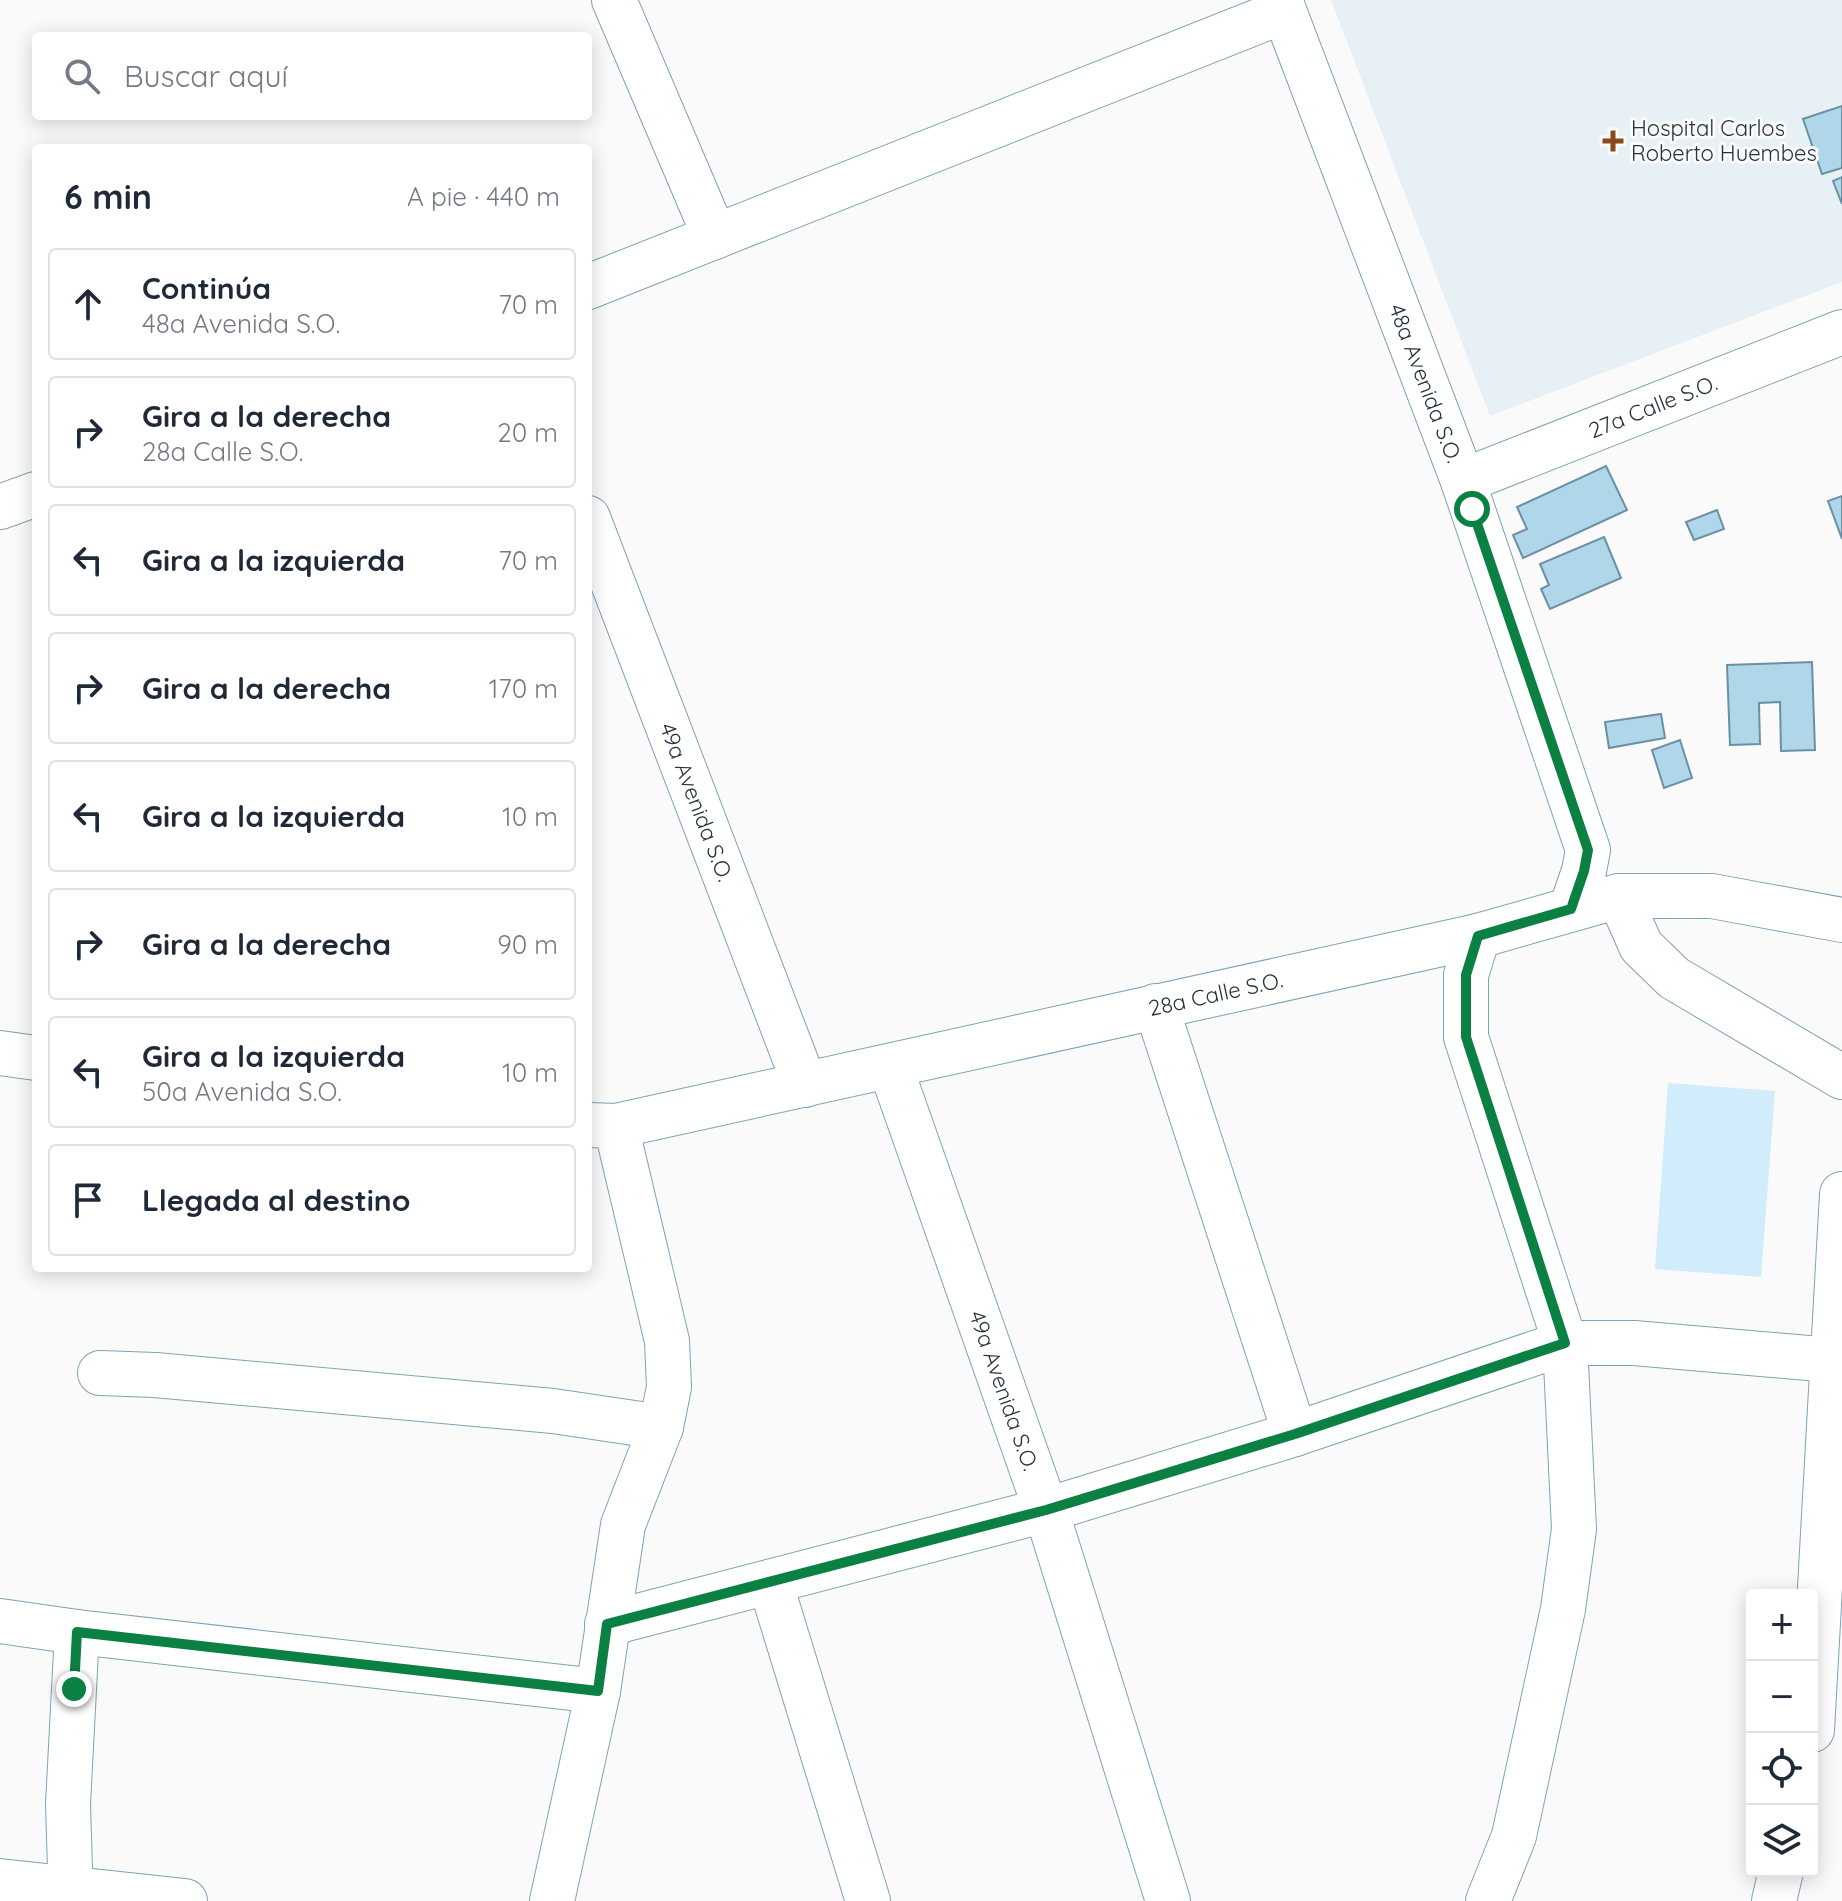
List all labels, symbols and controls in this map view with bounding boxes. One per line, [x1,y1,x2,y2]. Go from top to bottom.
search box [32,32,592,120]
icon: search [60,54,104,98]
text: Buscar aquí [124,57,288,95]
place label: Hospital Carlos Roberto Huembes [1631,114,1817,167]
marker: Hospital Carlos Roberto Huembes [1602,130,1624,152]
text: 6 min [64,175,152,218]
text: A pie · 440 m [407,180,560,213]
text: Continúa [142,269,271,307]
icon: ahead [66,282,110,326]
text: 70 m [498,288,558,321]
street label: 48a Avenida S.O. [1383,300,1469,467]
text: 48a Avenida S.O. [142,307,340,340]
street label: 27a Calle S.O. [1585,369,1721,444]
text: Gira a la derecha [142,397,391,435]
icon: right [66,410,110,454]
text: 20 m [497,416,558,449]
text: 28a Calle S.O. [142,435,303,468]
route start [1454,491,1490,527]
icon: left [66,538,110,582]
text: Gira a la izquierda [142,541,405,579]
text: 70 m [498,544,558,577]
icon: right [66,666,110,710]
text: Gira a la derecha [142,669,391,707]
text: 170 m [489,672,558,705]
street label: 49a Avenida S.O. [654,719,740,885]
icon: left [66,794,110,838]
text: Gira a la izquierda [142,797,405,835]
text: 10 m [502,800,558,833]
icon: right [66,922,110,966]
text: Gira a la derecha [142,925,391,963]
text: 90 m [497,928,558,961]
street label: 28a Calle S.O. [1146,965,1285,1022]
text: Gira a la izquierda [142,1037,405,1075]
icon: left [66,1050,110,1094]
text: 10 m [502,1056,558,1089]
text: 50a Avenida S.O. [142,1075,342,1108]
icon: arrive [66,1178,110,1222]
text: Llegada al destino [142,1181,410,1219]
street label: 49a Avenida S.O. [963,1307,1045,1474]
map controls [1746,1589,1818,1877]
button: + [1746,1589,1818,1661]
button: − [1746,1661,1818,1733]
route end [56,1671,92,1707]
button: locate [1746,1733,1818,1805]
button: layers [1746,1805,1818,1877]

